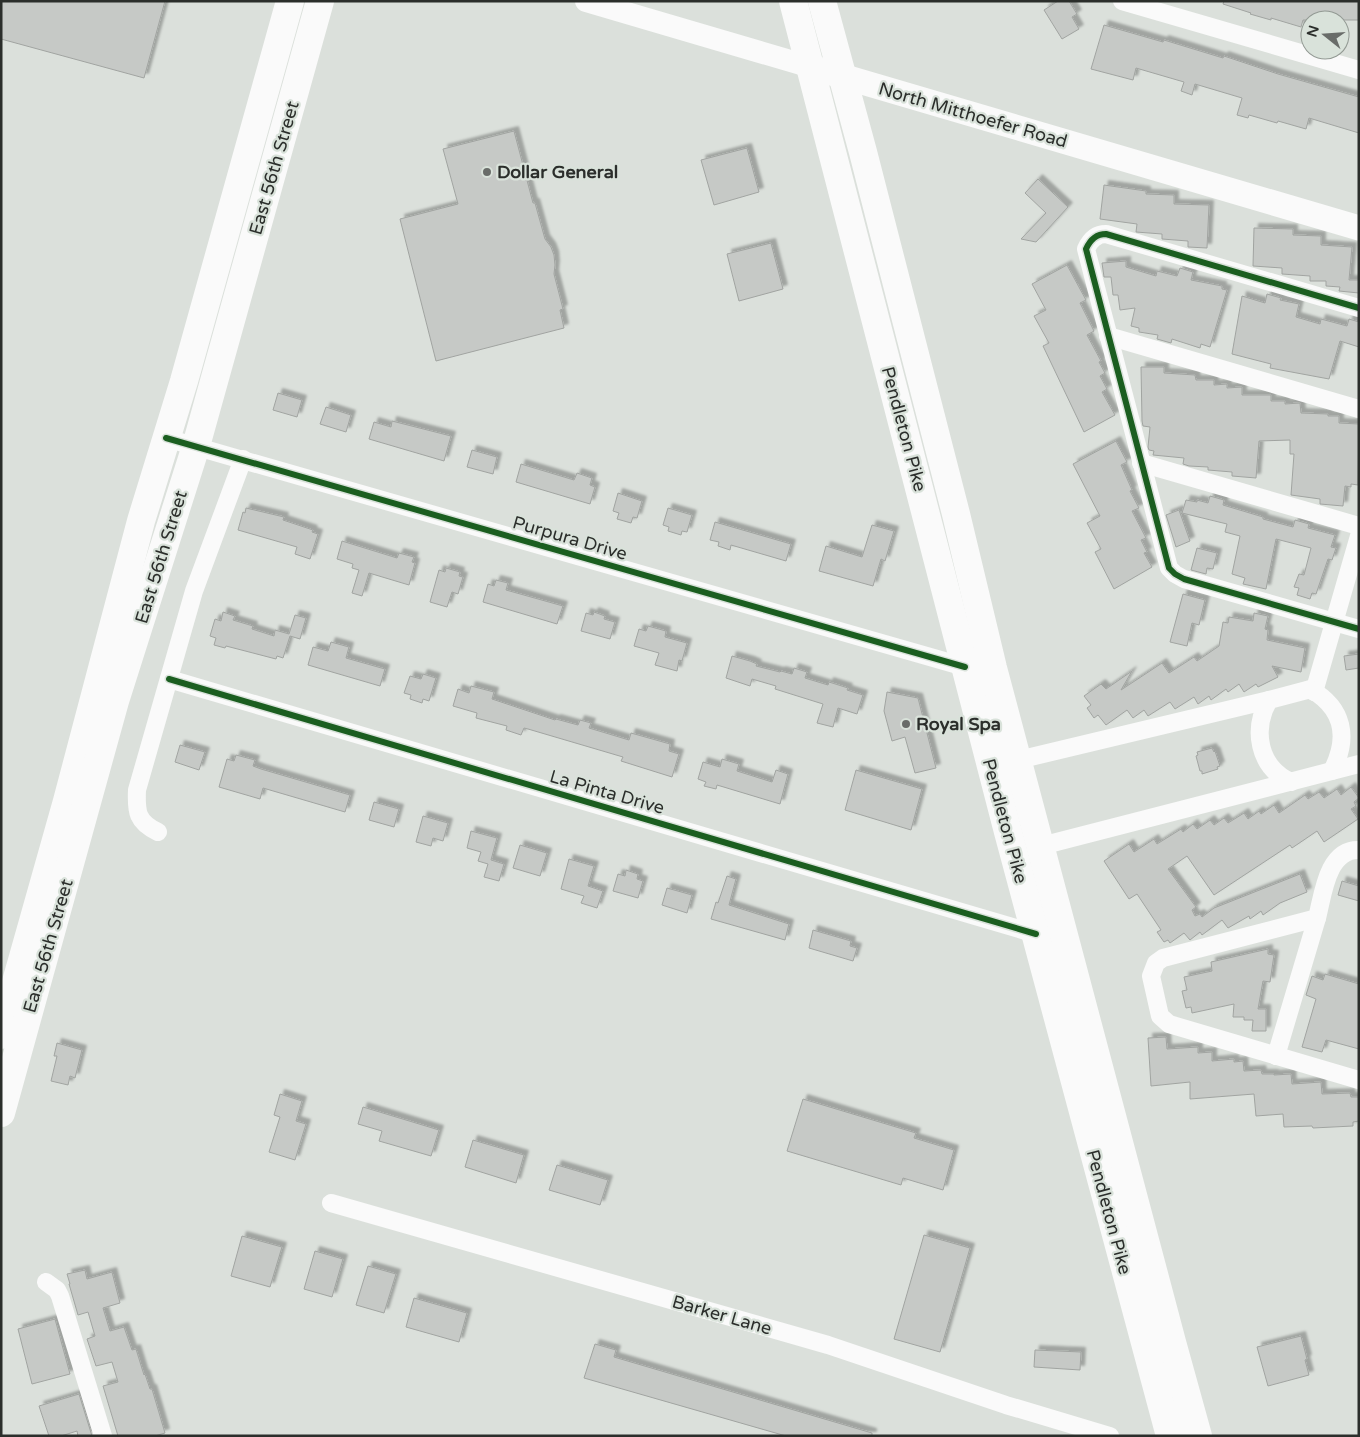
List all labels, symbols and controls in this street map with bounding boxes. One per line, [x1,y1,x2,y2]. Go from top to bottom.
north arrow [1300,10,1350,60]
text: N [1303,23,1323,39]
street label: North Mitthoefer Road [876,77,1070,153]
street label: East 56th Street [244,98,304,237]
place label: Dollar General [497,161,618,183]
marker: Dollar General [481,166,493,178]
street label: Pendleton Pike [877,364,931,494]
street label: East 56th Street [130,488,192,626]
street label: Purpura Drive [510,511,630,565]
place label: Royal Spa [916,713,1001,735]
marker: Royal Spa [900,718,912,730]
street label: Pendleton Pike [978,756,1032,886]
street label: La Pinta Drive [547,765,667,819]
street label: East 56th Street [18,876,78,1015]
street label: Pendleton Pike [1082,1147,1136,1277]
street label: Barker Lane [670,1290,774,1340]

